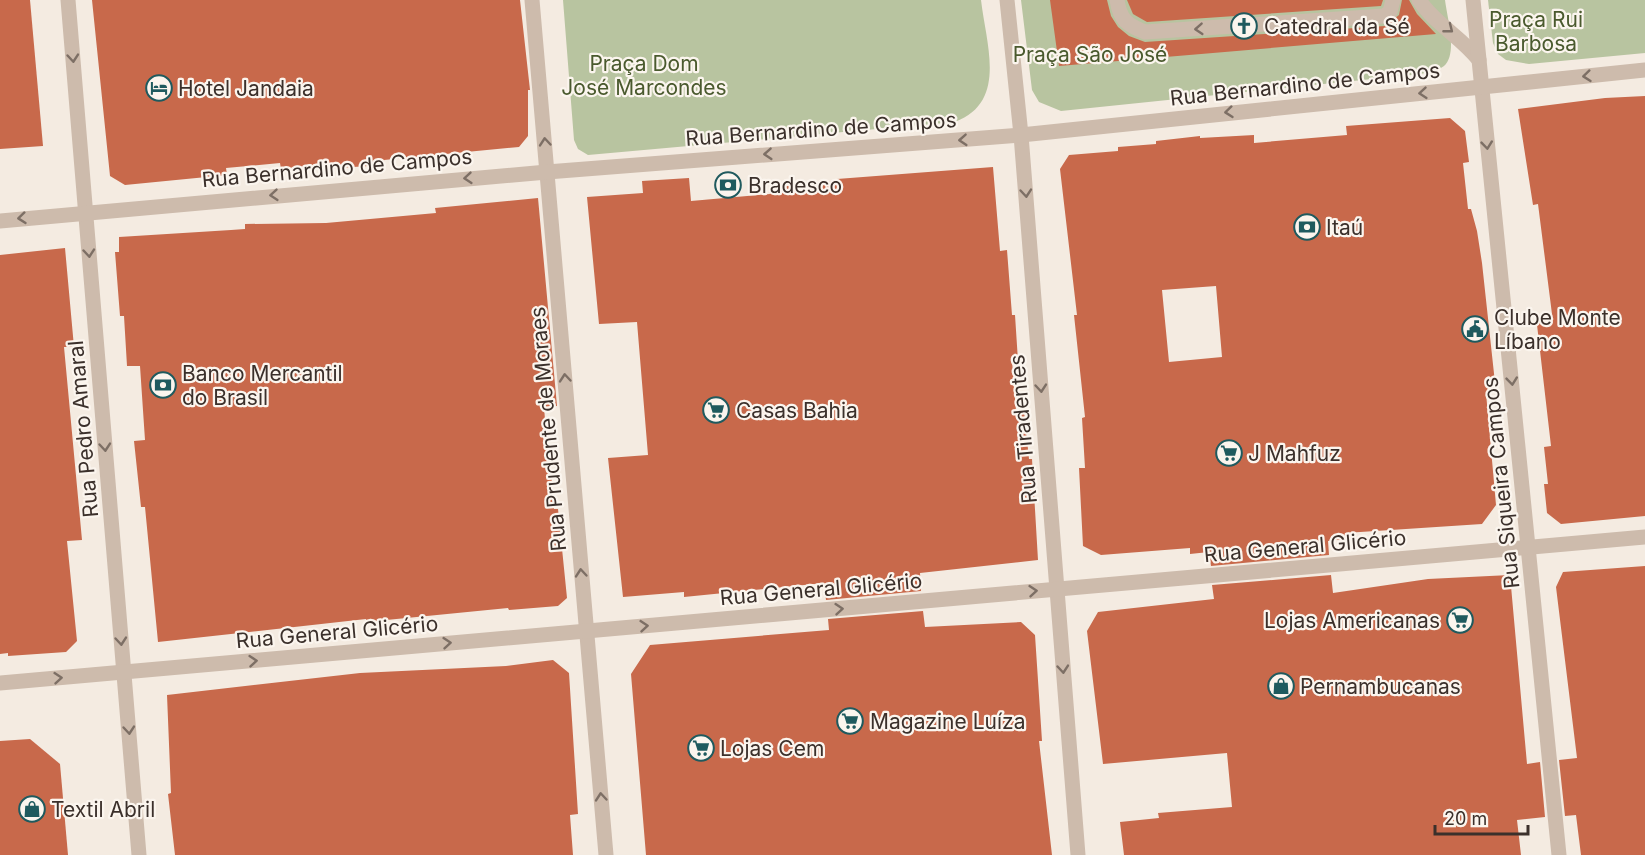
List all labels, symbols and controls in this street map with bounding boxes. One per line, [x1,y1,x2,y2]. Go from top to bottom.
park label: Praça Rui Barbosa [1489,7,1583,56]
church icon: Catedral da Sé [1229,11,1259,41]
place label: Catedral da Sé [1264,14,1410,39]
one-way arrow [1194,22,1203,35]
one-way arrow [1443,22,1454,33]
park label: Praça São José [1013,42,1167,67]
park label: Praça Dom José Marcondes [561,51,727,100]
one-way arrow [66,54,79,63]
street label: Rua Bernardino de Campos [1169,57,1441,111]
one-way arrow [1582,69,1591,82]
hotel icon: Hotel Jandaia [144,73,174,103]
place label: Hotel Jandaia [178,76,314,101]
one-way arrow [1419,86,1428,99]
one-way arrow [1225,105,1234,118]
street label: Rua Bernardino de Campos [685,107,957,151]
one-way arrow [958,133,967,146]
one-way arrow [538,138,551,147]
one-way arrow [1481,141,1493,150]
street label: Rua Bernardino de Campos [201,144,473,192]
one-way arrow [764,148,773,161]
bank icon: Bradesco [713,170,743,200]
one-way arrow [463,171,472,184]
place label: Bradesco [748,173,842,198]
one-way arrow [269,188,278,201]
one-way arrow [1019,189,1032,198]
one-way arrow [17,211,26,224]
bank icon: Itaú [1292,212,1322,242]
place label: Itaú [1326,215,1363,240]
one-way arrow [82,248,95,257]
place label: Clube Monte Líbano [1494,305,1621,354]
street label: Rua Prudente de Moraes [525,306,571,552]
public building icon: Clube Monte Líbano [1460,314,1490,344]
street label: Rua Pedro Amaral [63,339,103,519]
street label: Rua Tiradentes [1004,353,1042,505]
place label: Banco Mercantil do Brasil [182,361,343,410]
bank icon: Banco Mercantil do Brasil [148,370,178,400]
one-way arrow [559,374,572,383]
street label: Rua Siqueira Campos [1477,376,1525,590]
one-way arrow [1505,377,1517,386]
one-way arrow [1034,383,1047,392]
supermarket icon: Casas Bahia [701,395,731,425]
place label: Casas Bahia [736,398,858,423]
supermarket icon: J Mahfuz [1214,438,1244,468]
place label: J Mahfuz [1248,441,1341,466]
one-way arrow [98,442,111,451]
street label: Rua General Glicério [1203,525,1407,567]
one-way arrow [575,568,588,577]
street label: Rua General Glicério [719,568,923,610]
one-way arrow [1028,585,1037,598]
one-way arrow [834,603,843,616]
supermarket icon: Lojas Americanas [1445,605,1475,635]
place label: Lojas Americanas [1264,608,1440,633]
street label: Rua General Glicério [235,611,439,653]
one-way arrow [640,620,649,633]
one-way arrow [114,637,127,646]
one-way arrow [442,637,451,650]
one-way arrow [248,655,257,668]
one-way arrow [1056,664,1069,673]
shop icon: Pernambucanas [1266,671,1296,701]
one-way arrow [54,672,63,685]
place label: Pernambucanas [1300,674,1461,699]
supermarket icon: Magazine Luíza [835,706,865,736]
place label: Magazine Luíza [870,709,1025,734]
one-way arrow [122,726,135,735]
supermarket icon: Lojas Cem [686,733,716,763]
place label: Lojas Cem [720,736,824,761]
one-way arrow [595,792,608,801]
shop icon: Textil Abril [17,794,47,824]
place label: Textil Abril [51,797,155,822]
scale bar [1435,798,1528,836]
text: 20 m [1444,808,1487,829]

